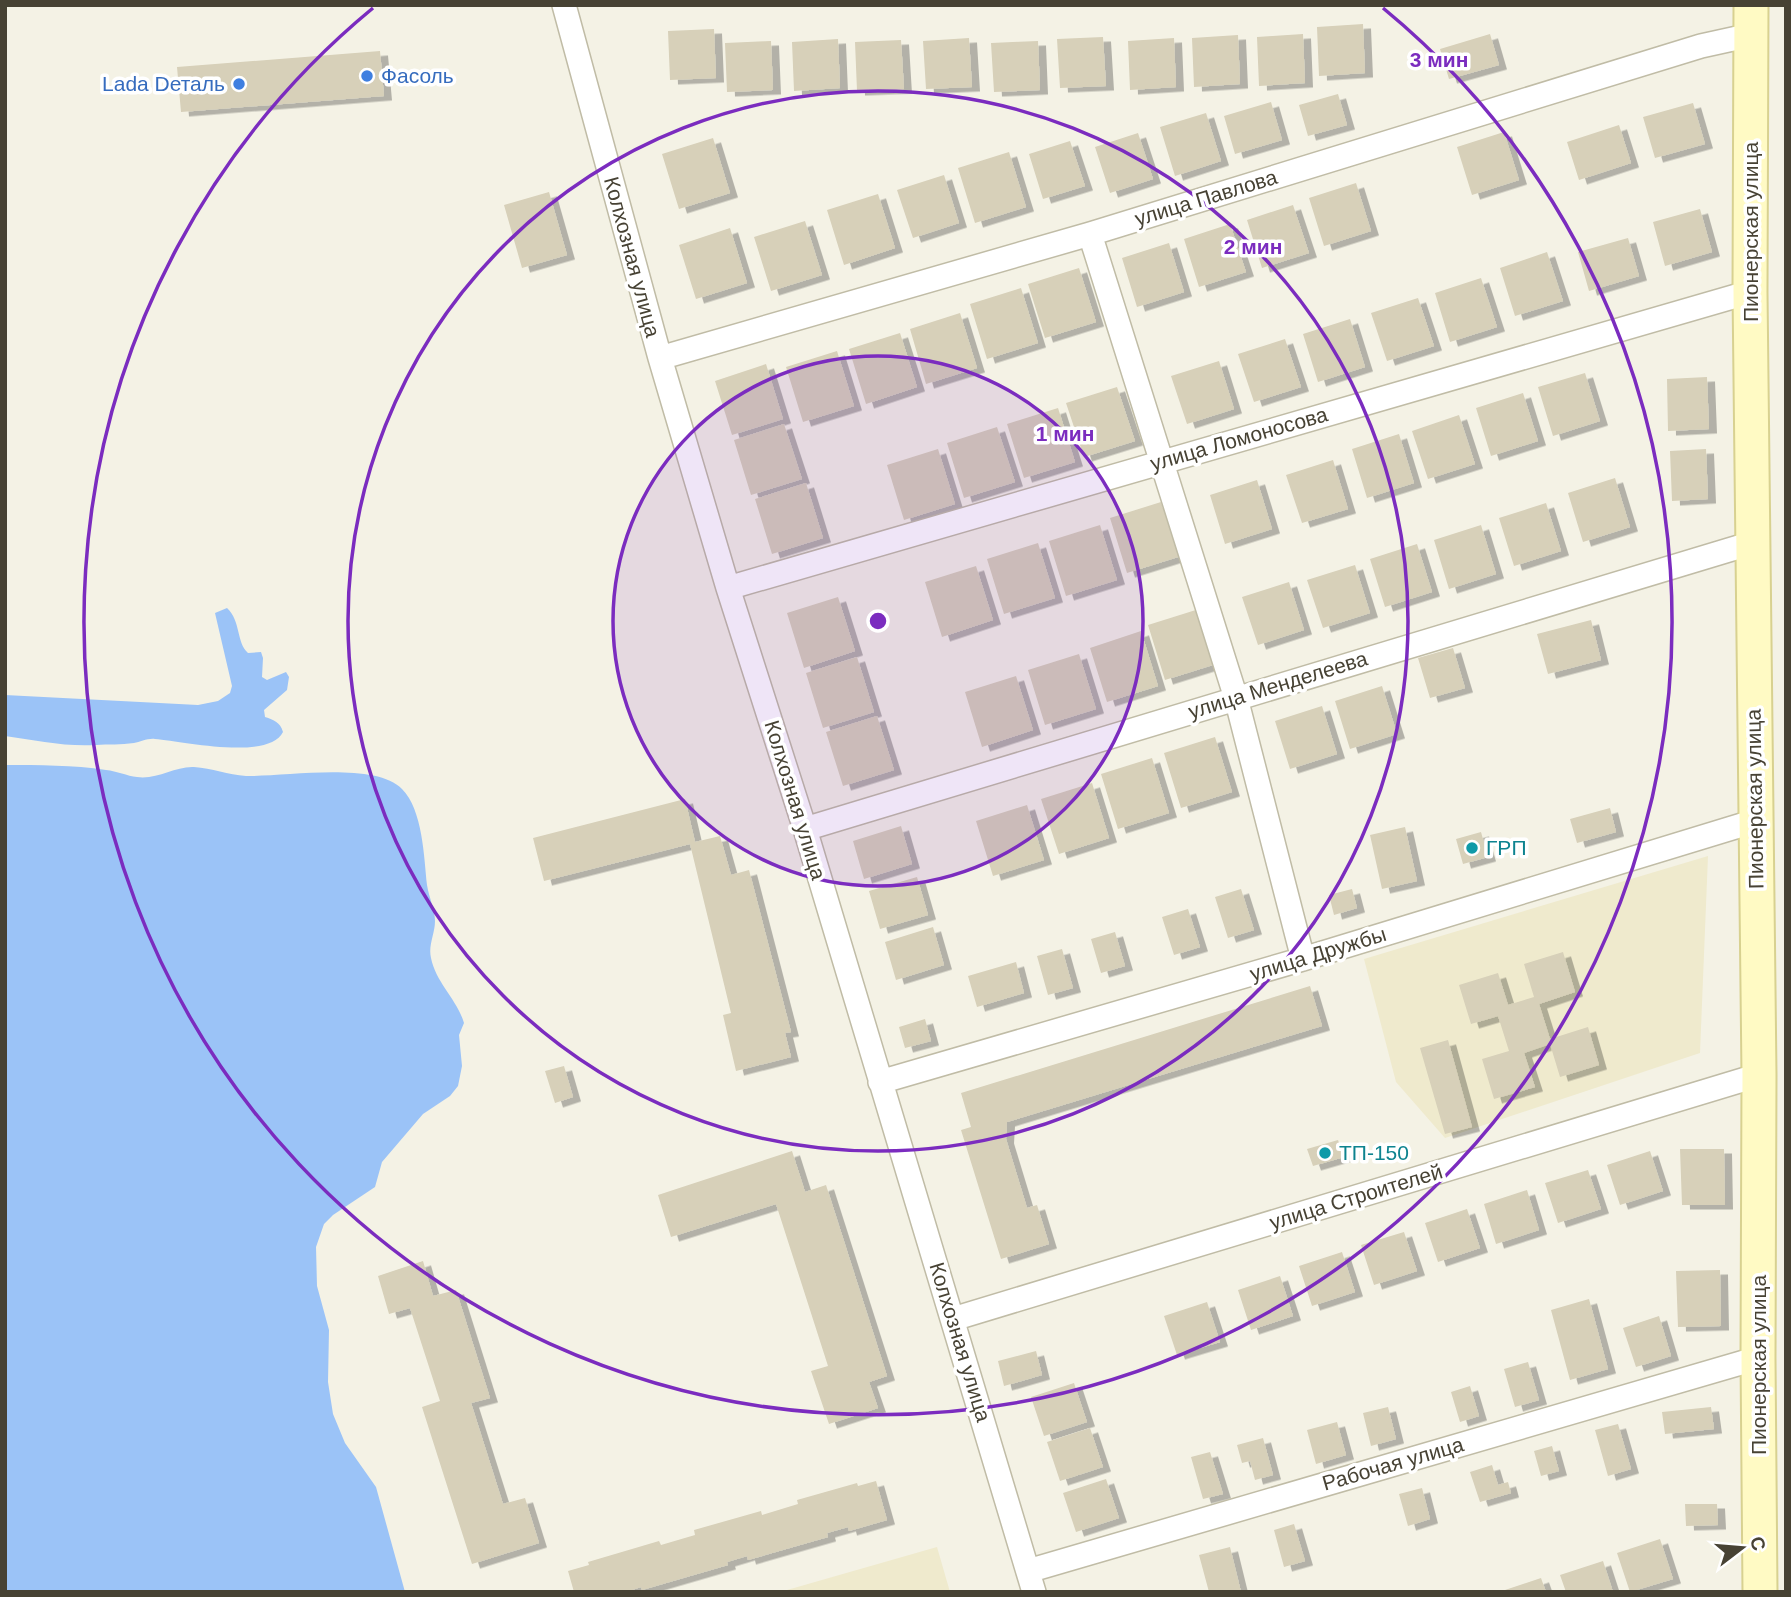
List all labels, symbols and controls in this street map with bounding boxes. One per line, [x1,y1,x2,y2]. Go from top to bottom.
text: 3 мин [1410,48,1468,71]
place label: Фасоль [381,64,454,87]
marker: Фасоль [359,68,375,84]
place label: Lada Dеталь [102,72,225,95]
marker: Lada Dеталь [231,76,247,92]
street label: Пионерская улица [1739,142,1762,322]
street label: улица Павлова [1132,165,1280,230]
street label: Колхозная улица [600,174,665,340]
text: 2 мин [1224,235,1282,258]
street label: улица Ломоносова [1148,402,1331,475]
text: 1 мин [1036,422,1094,445]
centre of rings [866,609,890,633]
street label: улица Менделеева [1186,646,1370,723]
street label: Пионерская улица [1741,708,1768,889]
street label: Колхозная улица [760,717,831,883]
place label: ГРП [1486,836,1526,859]
marker: ГРП [1464,840,1480,856]
street label: улица Дружбы [1247,922,1389,985]
place label: ТП-150 [1339,1141,1409,1164]
marker: ТП-150 [1317,1145,1333,1161]
street label: улица Строителей [1267,1159,1445,1234]
street label: Колхозная улица [925,1259,996,1425]
street label: Пионерская улица [1747,1275,1770,1455]
street label: Рабочая улица [1320,1432,1466,1495]
north arrow [1707,1513,1777,1583]
text: С [1746,1534,1770,1553]

